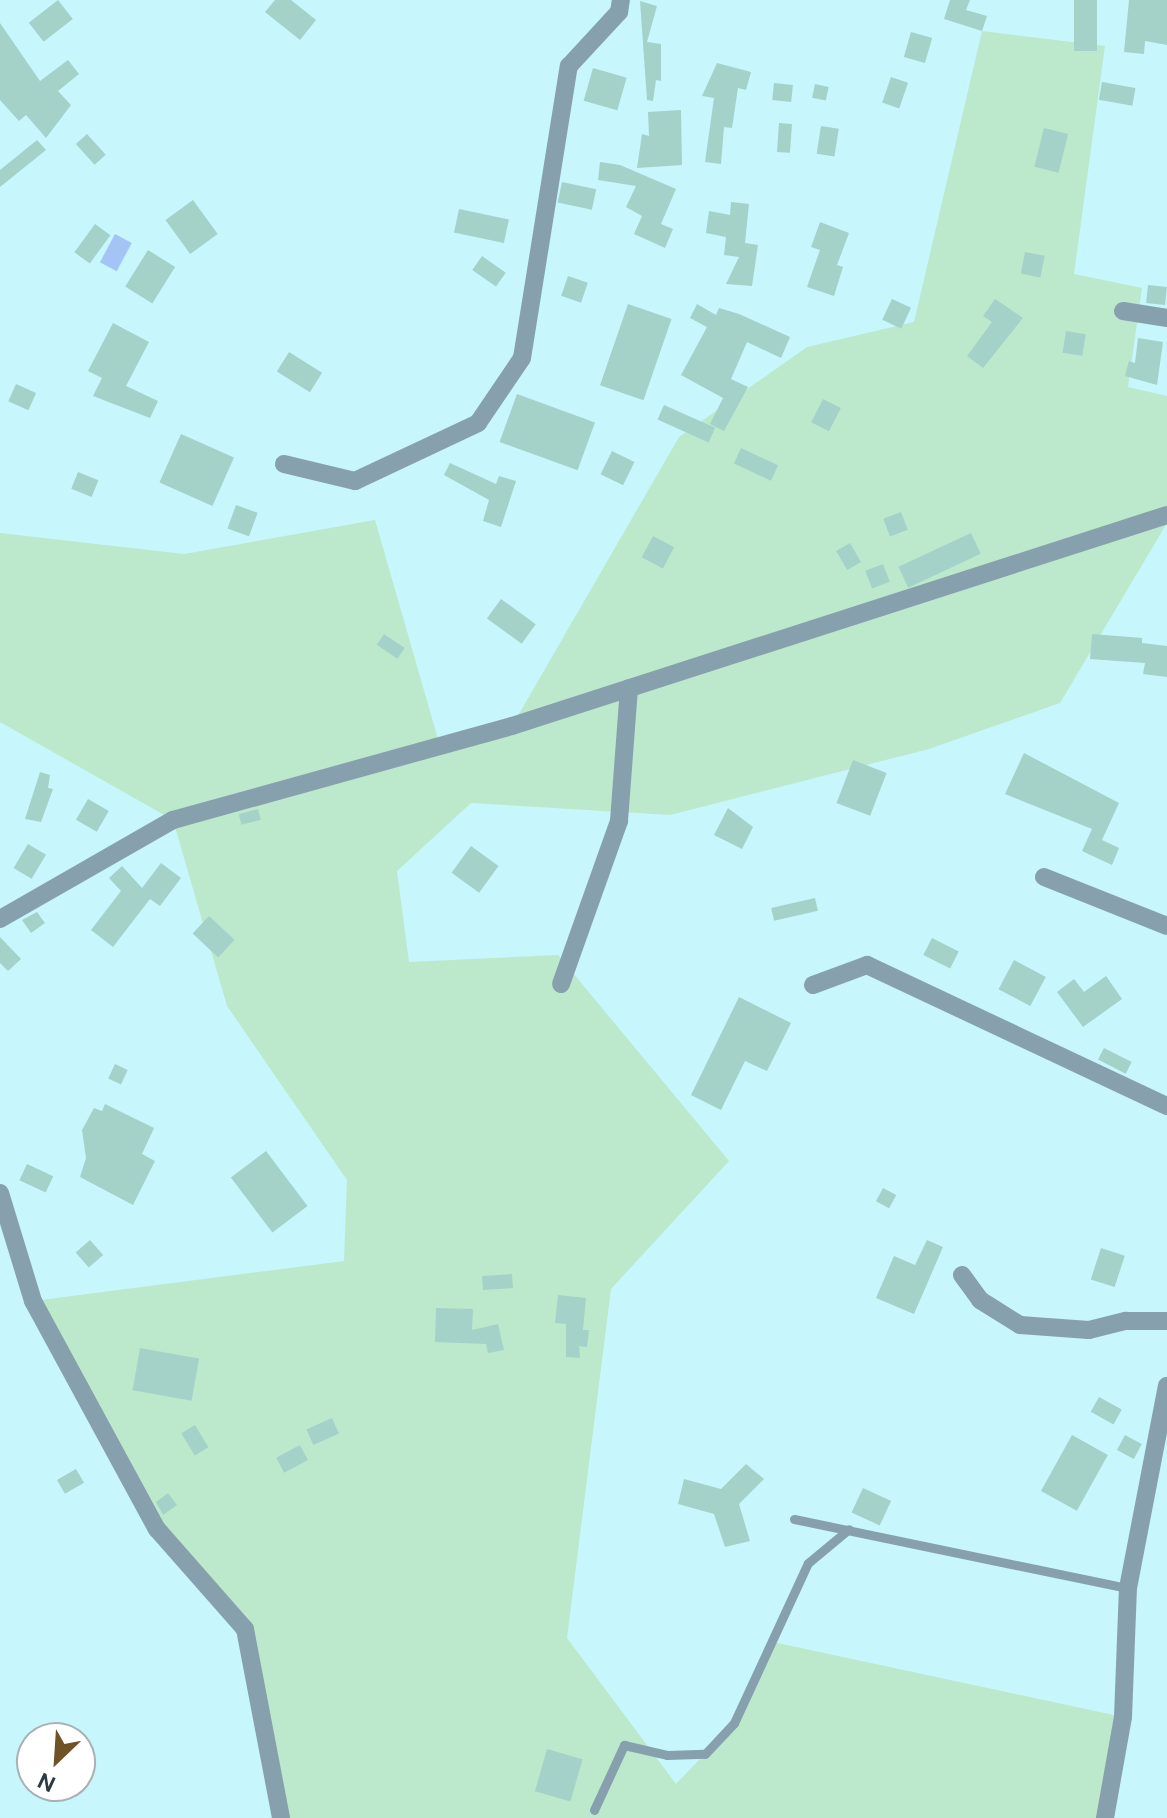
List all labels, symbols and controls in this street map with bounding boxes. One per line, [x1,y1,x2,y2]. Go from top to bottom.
north arrow [16,1722,96,1802]
text: N [33,1766,60,1799]

